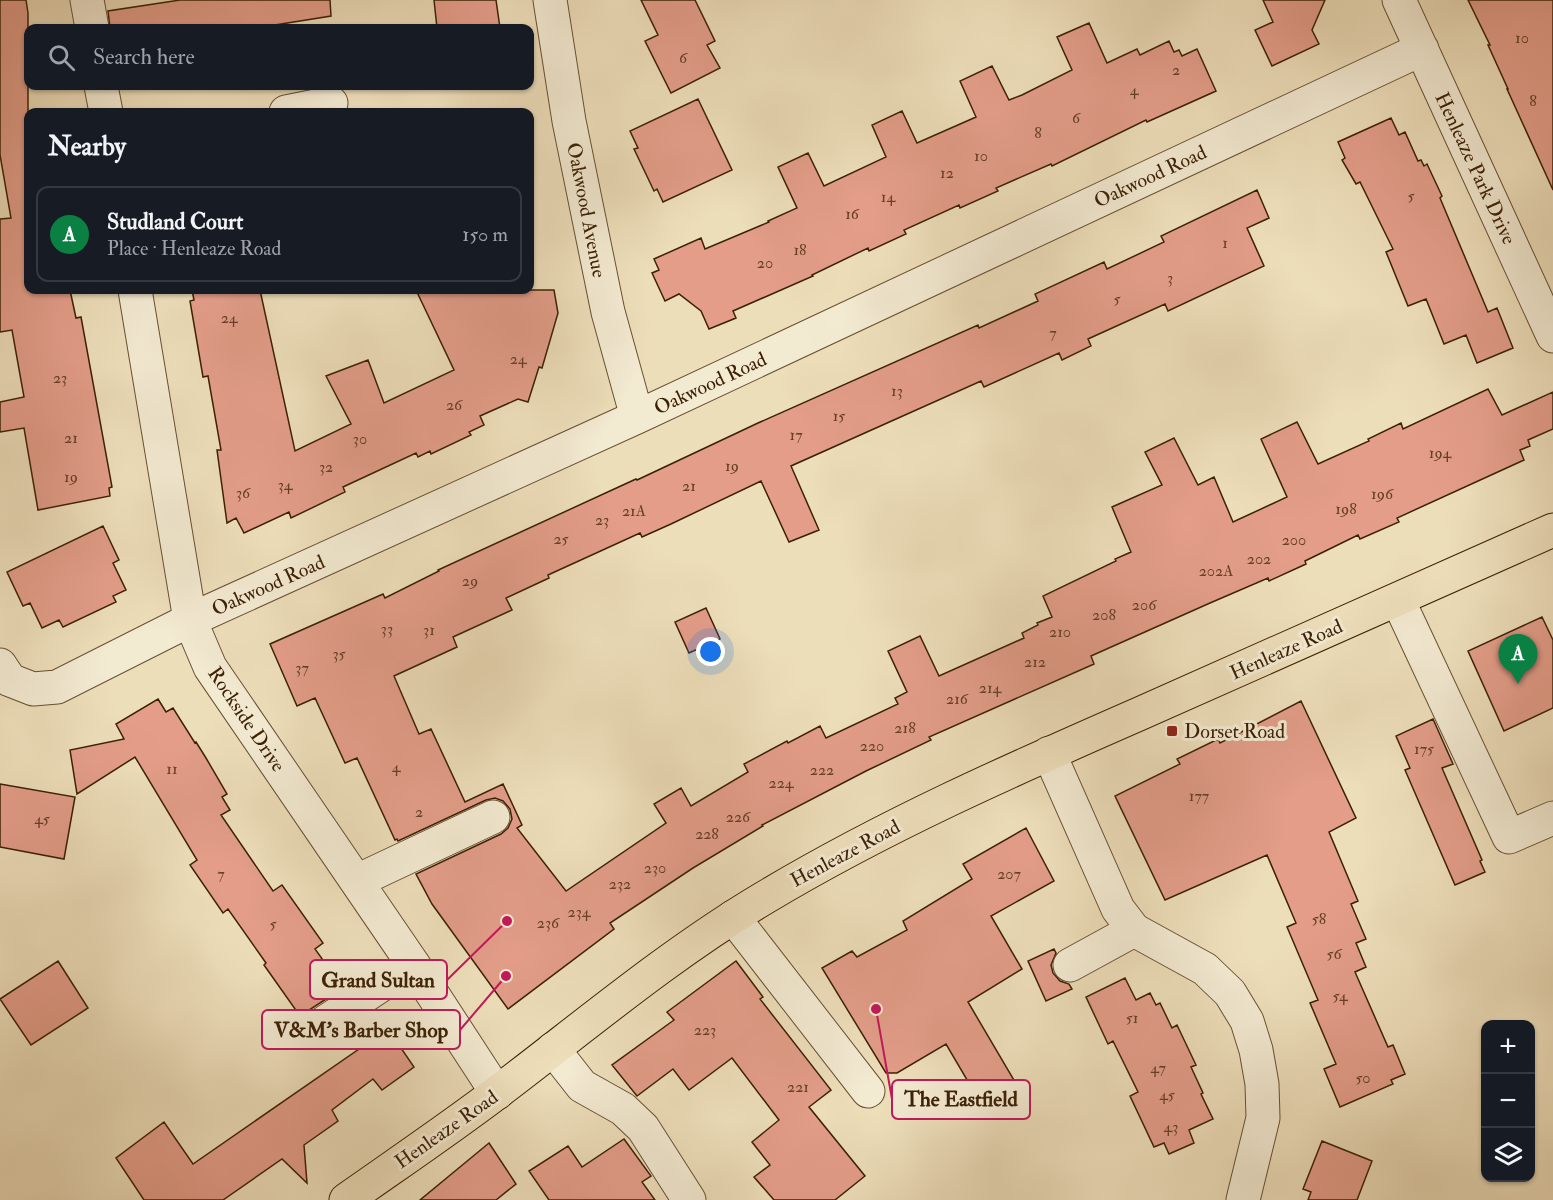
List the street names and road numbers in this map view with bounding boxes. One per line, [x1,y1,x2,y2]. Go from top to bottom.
street label: Henleaze Park Drive [1429,88,1522,248]
street label: Oakwood Road [1090,139,1211,213]
street label: Oakwood Avenue [561,140,612,280]
street label: Oakwood Road [650,346,771,420]
street label: Oakwood Road [208,549,329,622]
street label: Henleaze Road [1226,613,1346,685]
street label: Rockside Drive [202,662,291,777]
street label: Henleaze Road [786,814,904,893]
street label: Henleaze Road [390,1085,503,1174]

